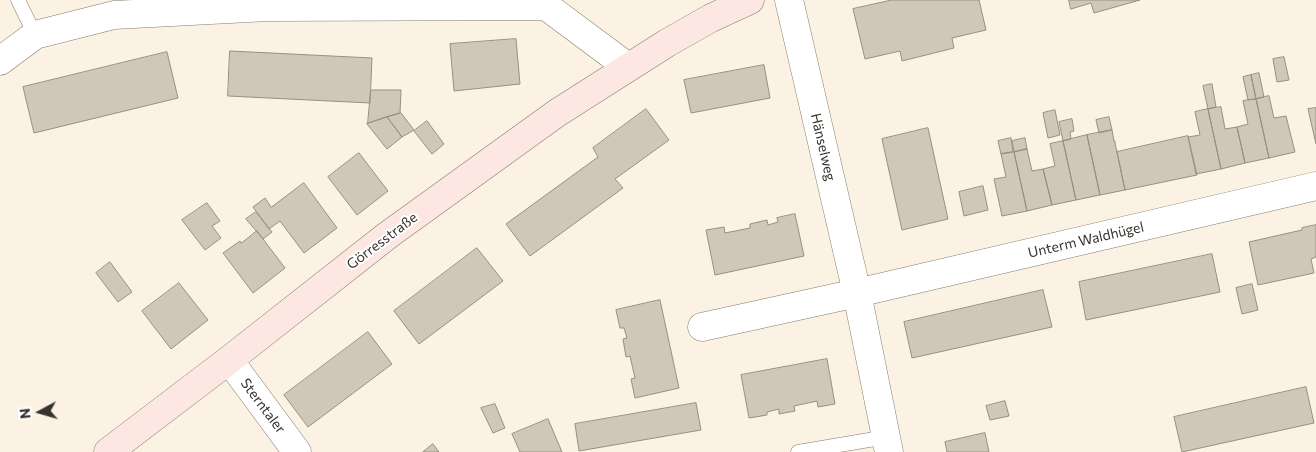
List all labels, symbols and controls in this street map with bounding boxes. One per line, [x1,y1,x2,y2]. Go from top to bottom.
street label: Hänselweg [807,111,839,183]
street label: Görresstraße [343,209,421,273]
street label: Unterm Waldhügel [1026,218,1146,262]
street label: Sterntaler [237,375,289,437]
north arrow [15,387,65,437]
text: N [16,408,34,420]

